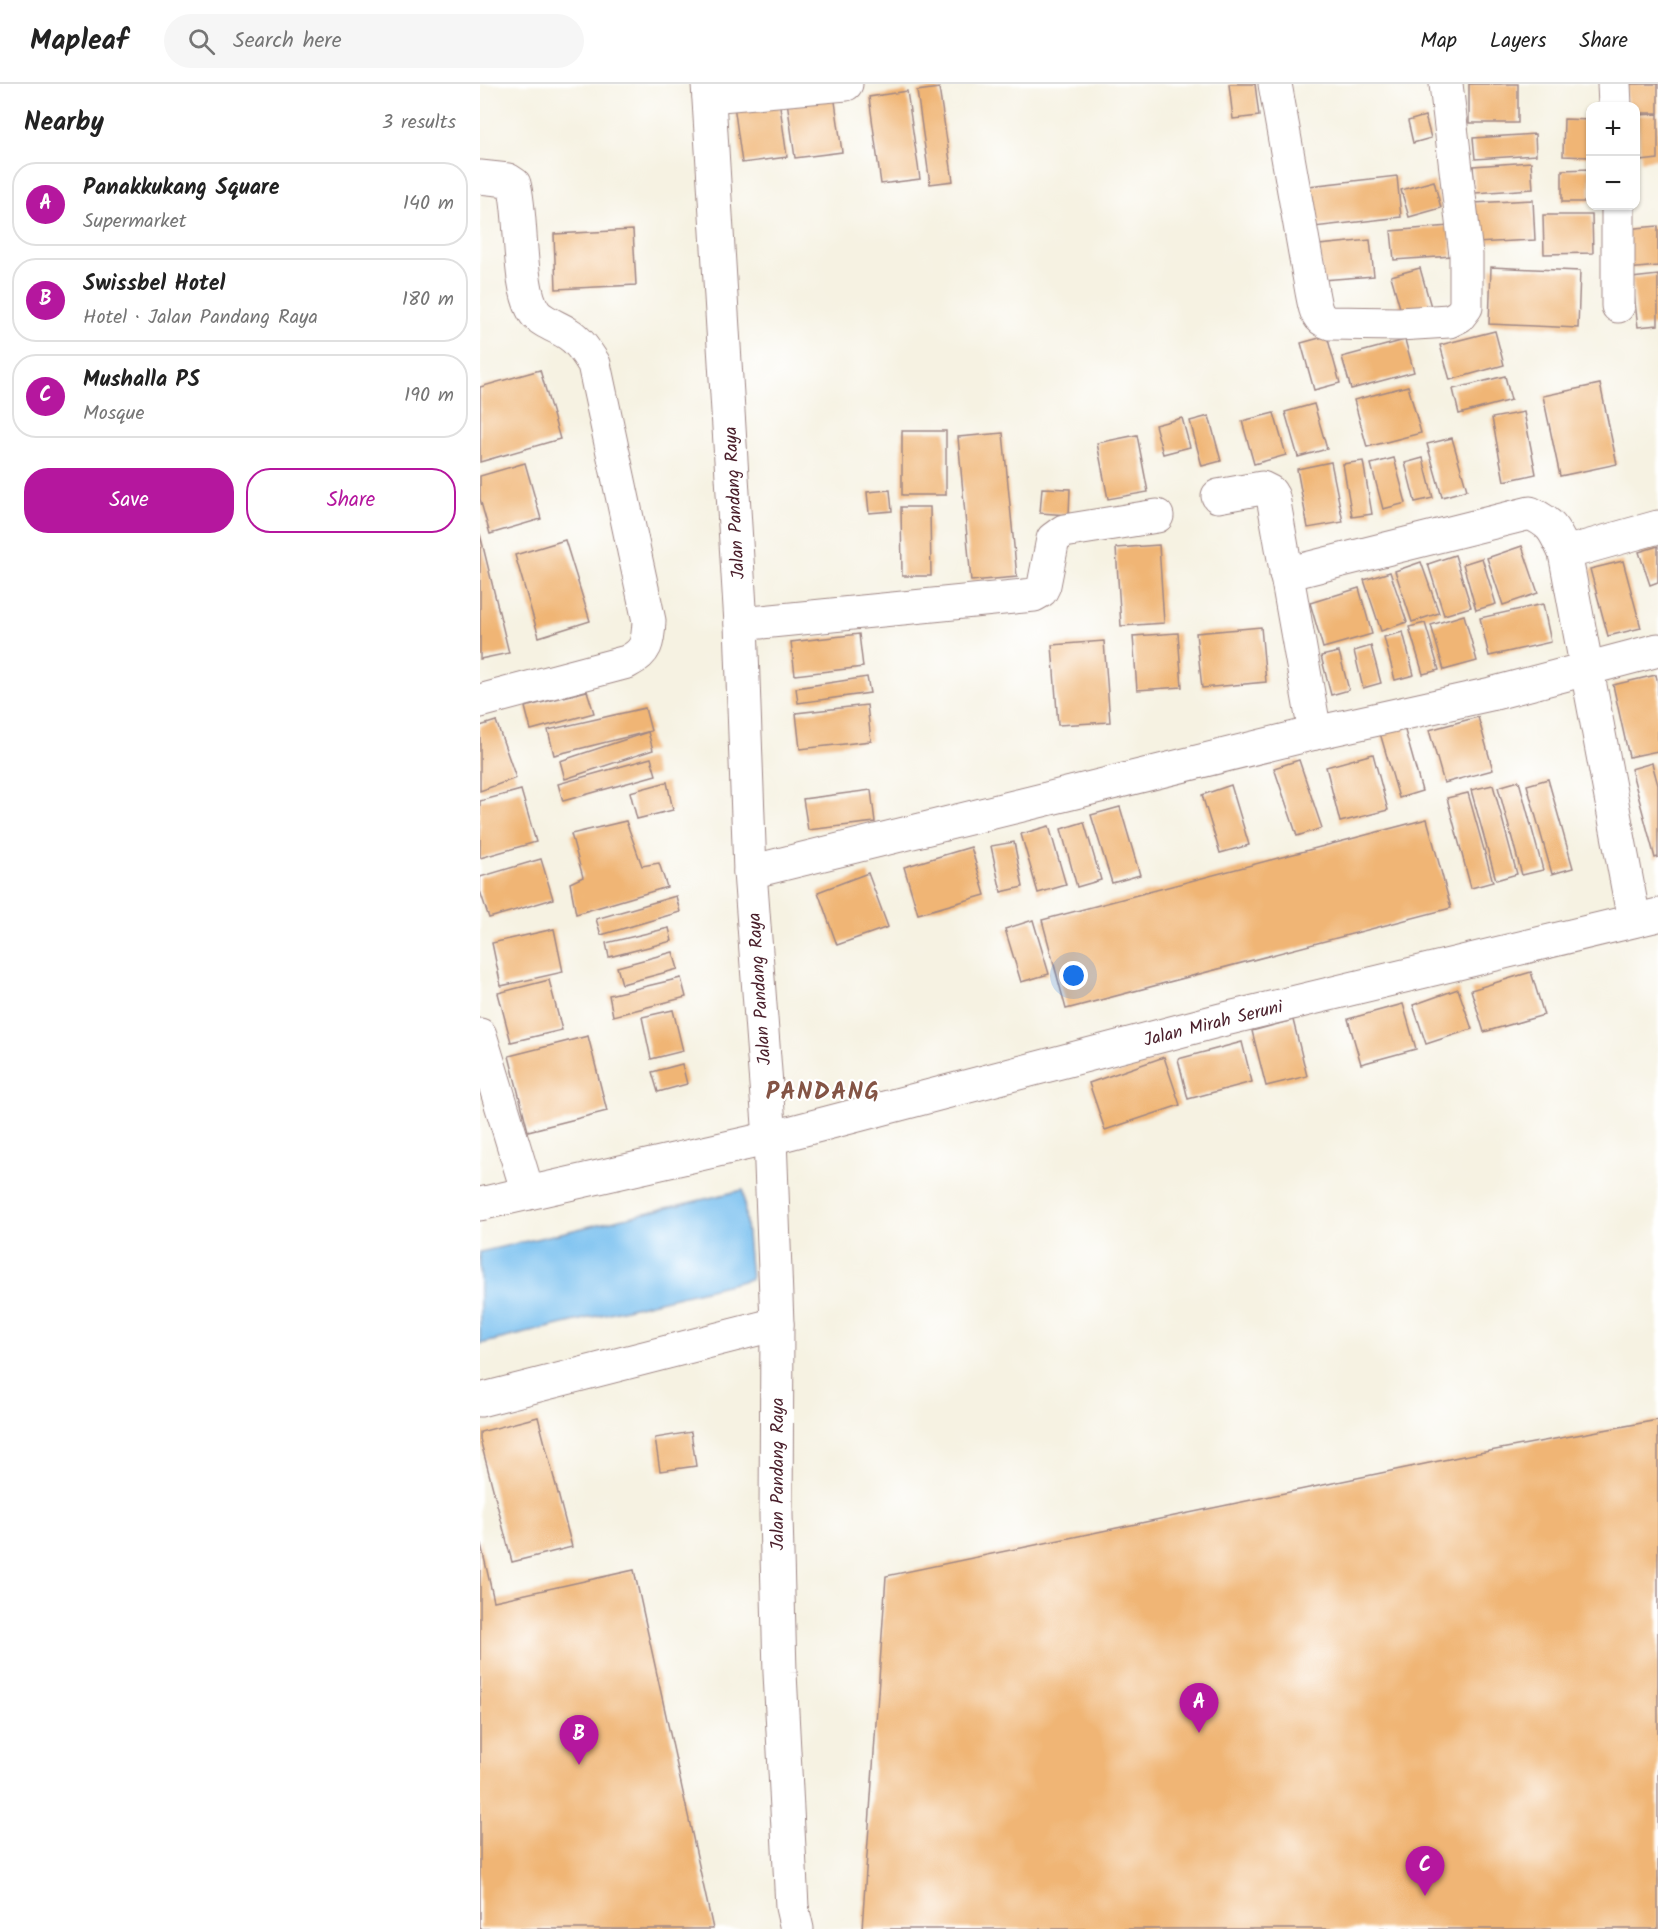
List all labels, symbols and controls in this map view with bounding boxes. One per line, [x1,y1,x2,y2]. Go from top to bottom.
search box [164,14,584,68]
text: Mapleaf [30,19,128,64]
text: Search here [233,24,342,59]
icon: search [185,25,218,58]
text: Map [1420,25,1457,58]
text: Layers [1490,25,1546,58]
text: Share [1579,25,1628,58]
text: Nearby [24,102,104,144]
map controls [1586,102,1640,210]
button: + [1586,102,1640,156]
text: 3 results [382,107,456,139]
button: − [1586,156,1640,210]
text: Panakkukang Square [83,171,280,206]
text: A [39,188,52,220]
text: 140 m [403,188,454,220]
text: Supermarket [83,206,186,238]
text: Swissbel Hotel [83,267,225,302]
text: B [39,284,52,316]
text: 180 m [402,284,454,316]
text: Hotel · Jalan Pandang Raya [83,302,318,334]
text: Mushalla PS [83,363,200,398]
text: C [39,380,52,412]
text: 190 m [404,380,454,412]
text: Mosque [83,398,144,430]
street label: Jalan Pandang Raya [717,426,754,580]
button: Save [24,468,234,533]
button: Share [246,468,456,533]
street label: Jalan Pandang Raya [741,912,780,1066]
your location [1059,961,1088,990]
street label: Jalan Mirah Seruni [1141,993,1287,1056]
district label: PANDANG [766,1073,880,1112]
street label: Jalan Pandang Raya [764,1398,793,1550]
pin: A [1180,1684,1218,1733]
pin: B [560,1716,598,1765]
pin: C [1406,1846,1444,1896]

